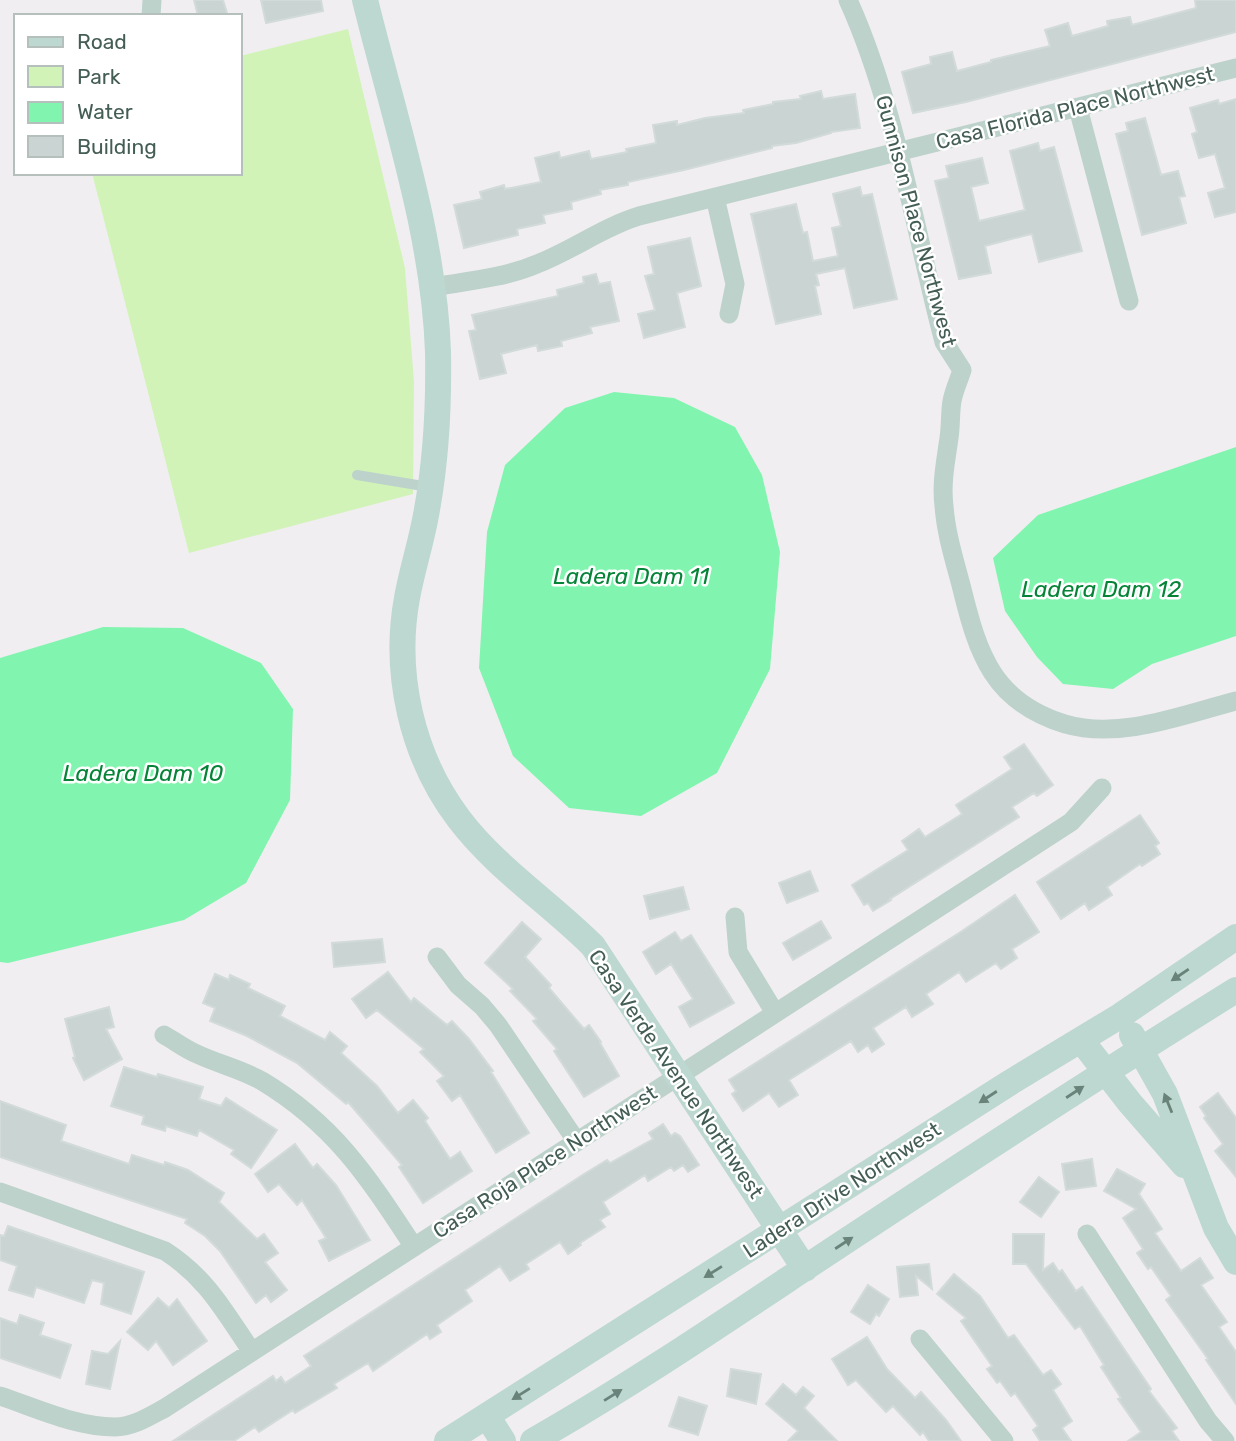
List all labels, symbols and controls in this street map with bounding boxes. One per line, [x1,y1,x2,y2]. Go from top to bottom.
legend [14,14,242,175]
text: Road [77,29,127,54]
street label: Casa Florida Place Northwest [933,61,1217,154]
text: Park [77,64,121,89]
street label: Gunnison Place Northwest [871,92,962,349]
text: Water [77,99,133,124]
text: Building [77,134,157,159]
water label: Ladera Dam 11 [553,562,709,590]
water label: Ladera Dam 12 [1021,575,1181,603]
water label: Ladera Dam 10 [63,759,224,787]
street label: Casa Verde Avenue Northwest [584,944,769,1203]
one-way arrow [1170,968,1189,981]
street label: Casa Roja Place Northwest [428,1080,661,1243]
one-way arrow [1066,1085,1085,1098]
one-way arrow [978,1090,997,1103]
one-way arrow [1163,1092,1174,1113]
street label: Ladera Drive Northwest [738,1116,945,1263]
one-way arrow [835,1236,853,1250]
one-way arrow [704,1266,723,1279]
one-way arrow [512,1387,530,1401]
one-way arrow [603,1388,623,1401]

